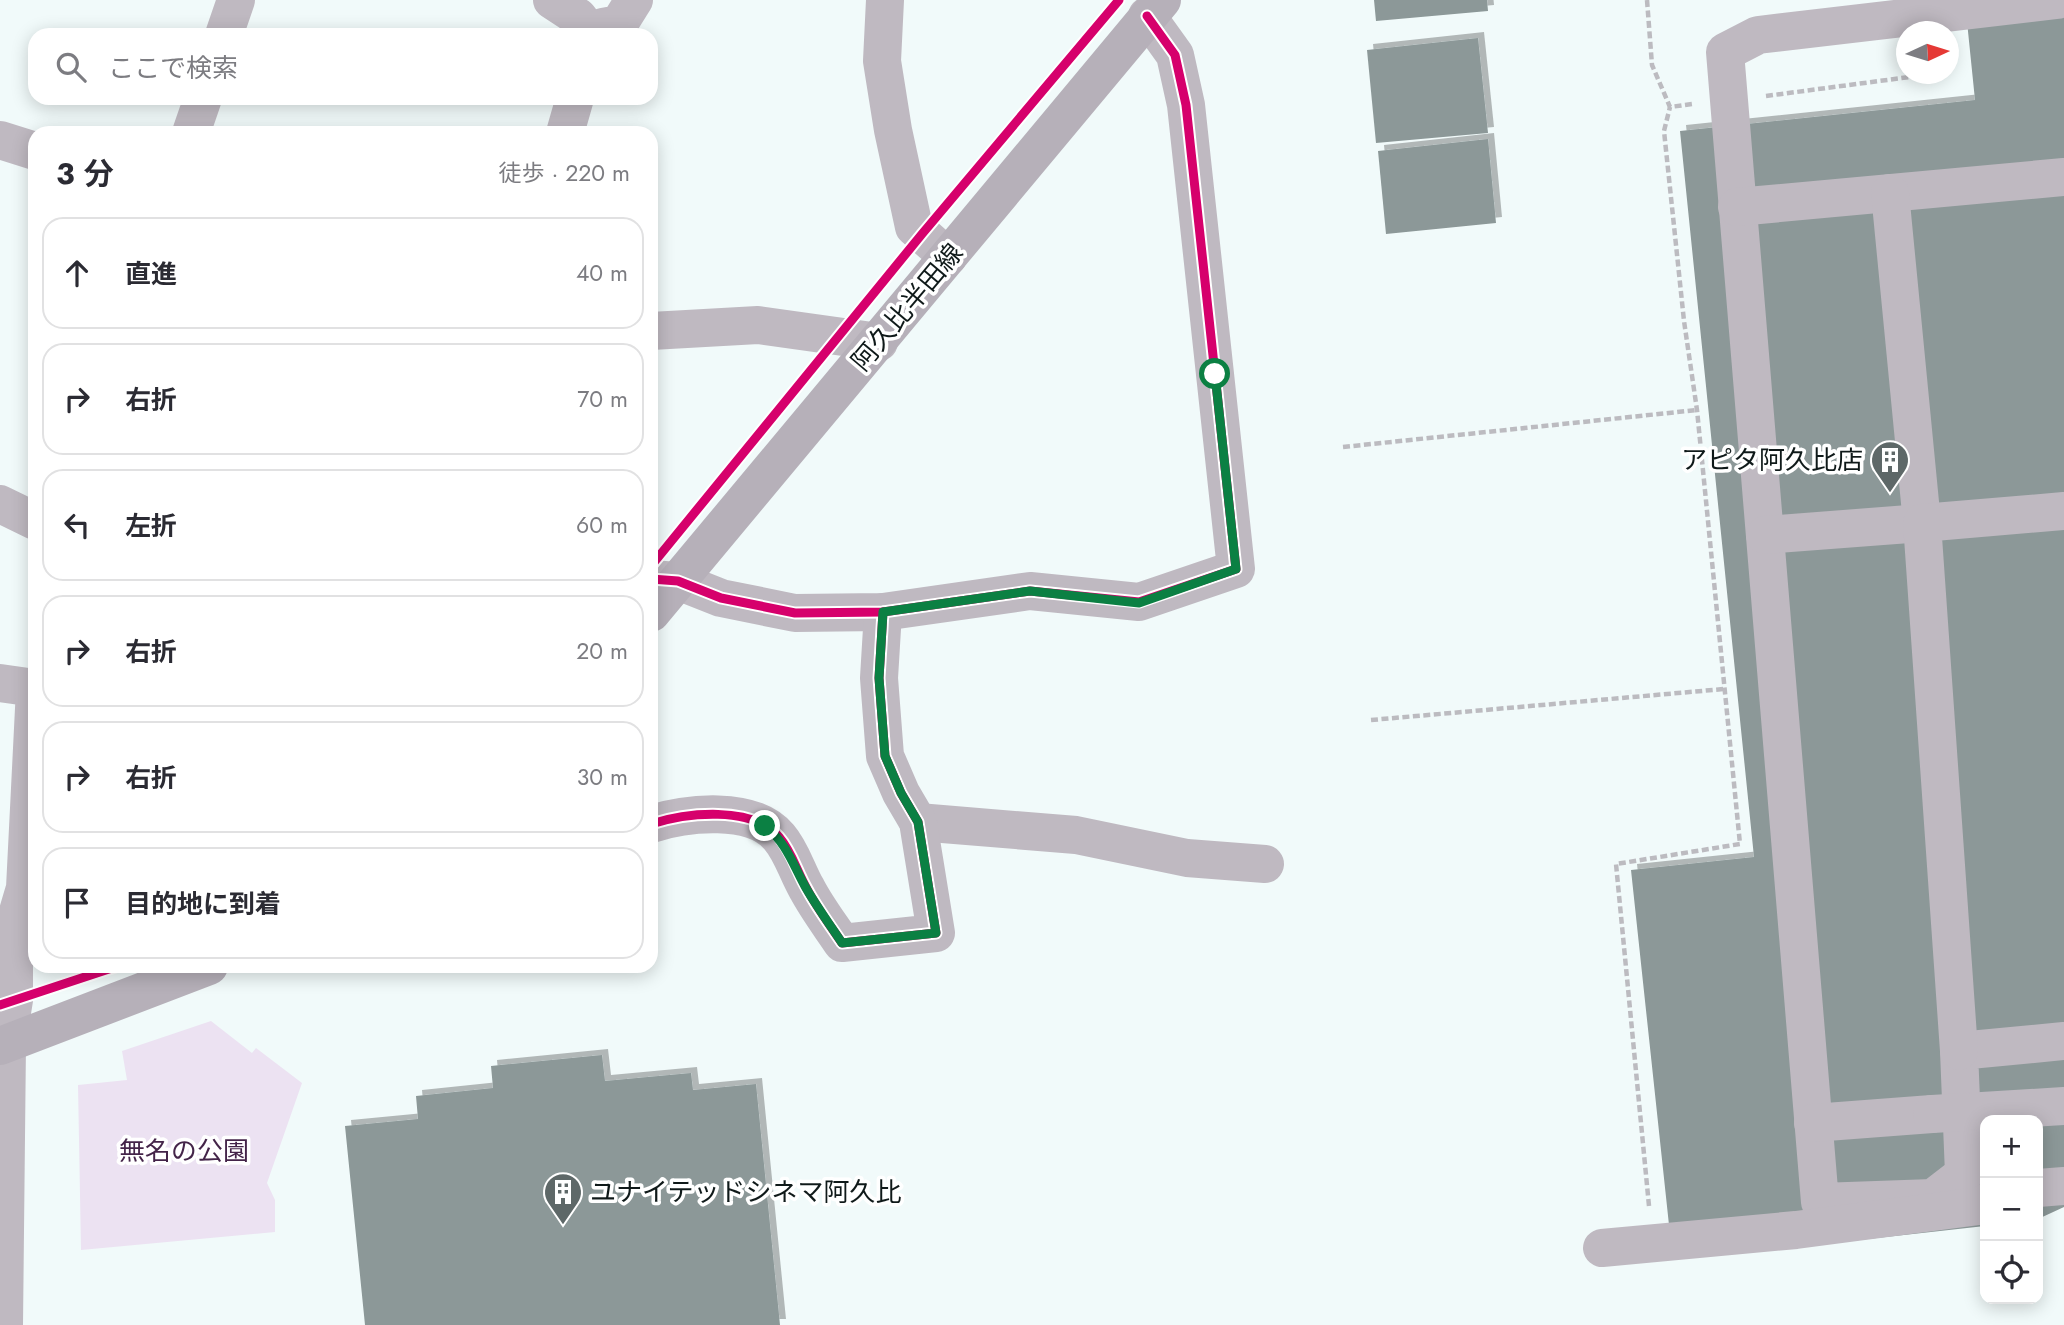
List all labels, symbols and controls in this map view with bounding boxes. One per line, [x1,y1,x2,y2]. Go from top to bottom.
north arrow [1896,21,1959,84]
search box [28,28,658,105]
icon: search [52,48,90,86]
text: ここで検索 [108,49,238,87]
text: 3 分 [56,152,114,195]
text: 徒歩 · 220 m [498,156,630,190]
street label: 阿久比半田線 [842,235,972,379]
icon: ahead [58,254,96,292]
text: 直進 [125,255,177,293]
text: 40 m [576,256,628,290]
route start [1199,358,1230,389]
icon: right [58,380,96,418]
text: 右折 [125,381,177,419]
text: 70 m [577,382,628,416]
building icon: アピタ阿久比店 [1869,439,1911,494]
place label: アピタ阿久比店 [1681,441,1863,479]
icon: left [58,506,96,544]
text: 左折 [125,507,177,545]
text: 60 m [576,508,628,542]
icon: right [58,632,96,670]
text: 右折 [125,633,177,671]
text: 20 m [576,634,628,668]
icon: right [58,758,96,796]
text: 右折 [125,759,177,797]
text: 30 m [577,760,628,794]
route end [749,810,780,841]
icon: arrive [58,884,96,922]
text: 目的地に到着 [125,885,281,923]
map controls [1980,1115,2043,1304]
button: + [1980,1115,2043,1178]
park label: 無名の公園 [119,1132,249,1170]
building icon: ユナイテッドシネマ阿久比 [542,1171,584,1226]
place label: ユナイテッドシネマ阿久比 [590,1173,901,1211]
button: − [1980,1178,2043,1241]
button: locate [1980,1241,2043,1304]

